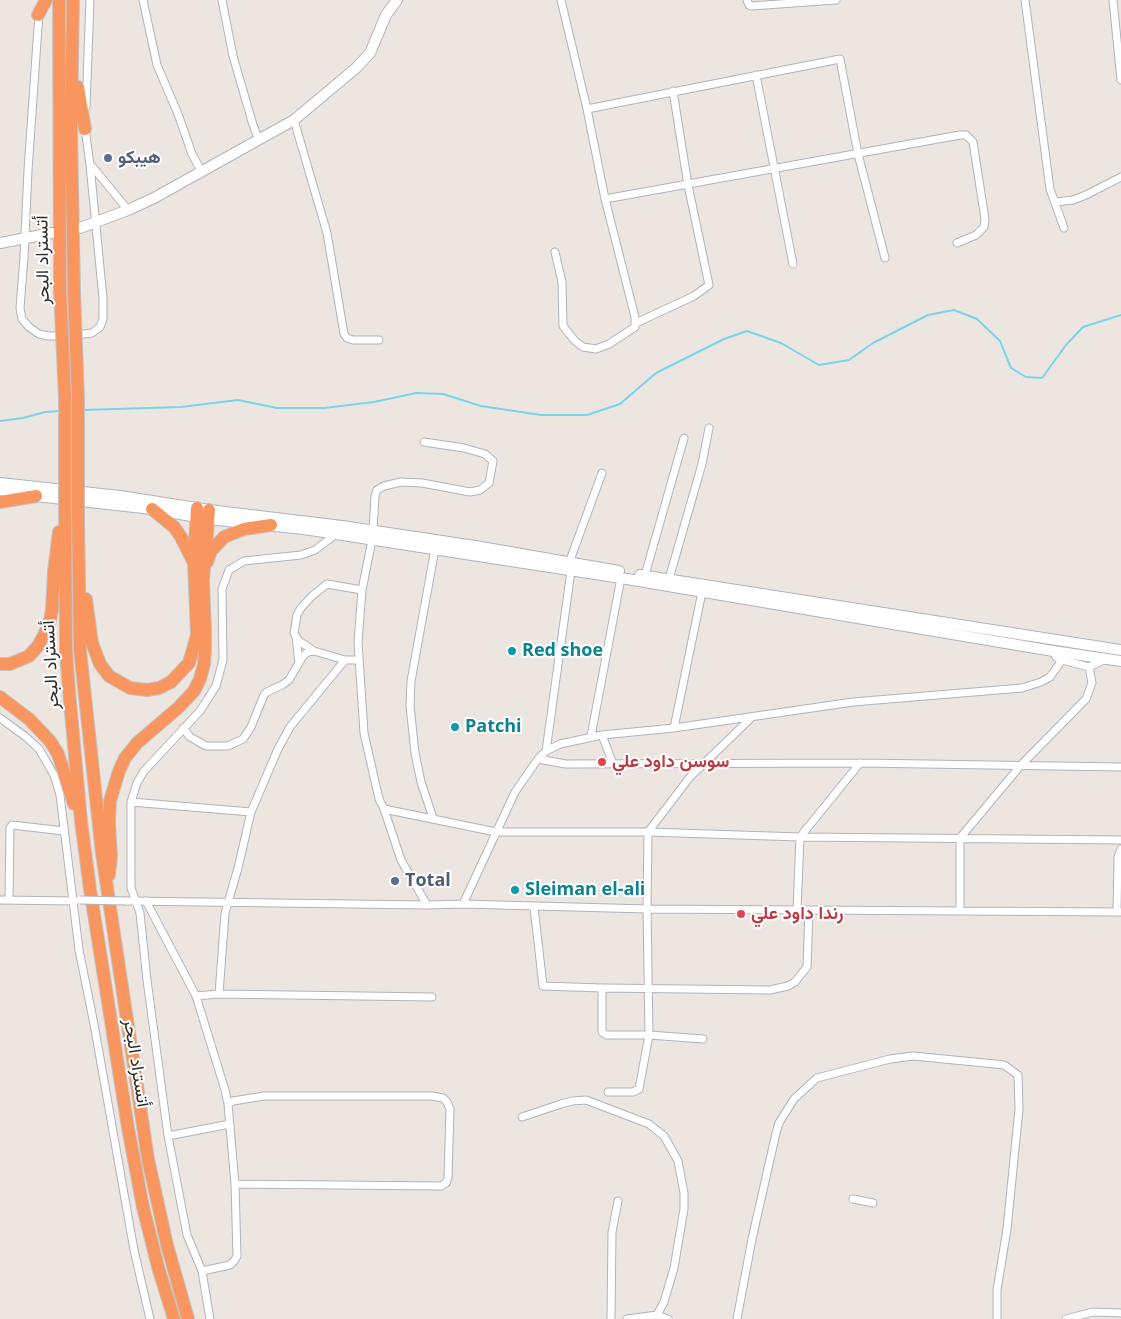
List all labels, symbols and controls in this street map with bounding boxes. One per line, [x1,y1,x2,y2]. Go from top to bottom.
place label: هيبكو [118,147,161,169]
marker: هيبكو [102,152,114,164]
street label: أتستراد البحر [31,215,55,305]
street label: أتستراد البحر [38,620,64,710]
place label: Red shoe [522,640,603,662]
marker: Red shoe [506,645,518,657]
place label: Patchi [465,716,522,738]
marker: Patchi [449,721,461,733]
place label: سوسن داود علي [612,751,729,773]
marker: سوسن داود علي [596,756,608,768]
place label: Total [405,870,451,892]
marker: Total [389,875,401,887]
place label: Sleiman el-ali [525,879,645,901]
marker: Sleiman el-ali [509,884,521,896]
place label: رندا داود علي [751,903,843,925]
marker: رندا داود علي [735,908,747,920]
street label: أتستراد البحر [118,1017,154,1109]

